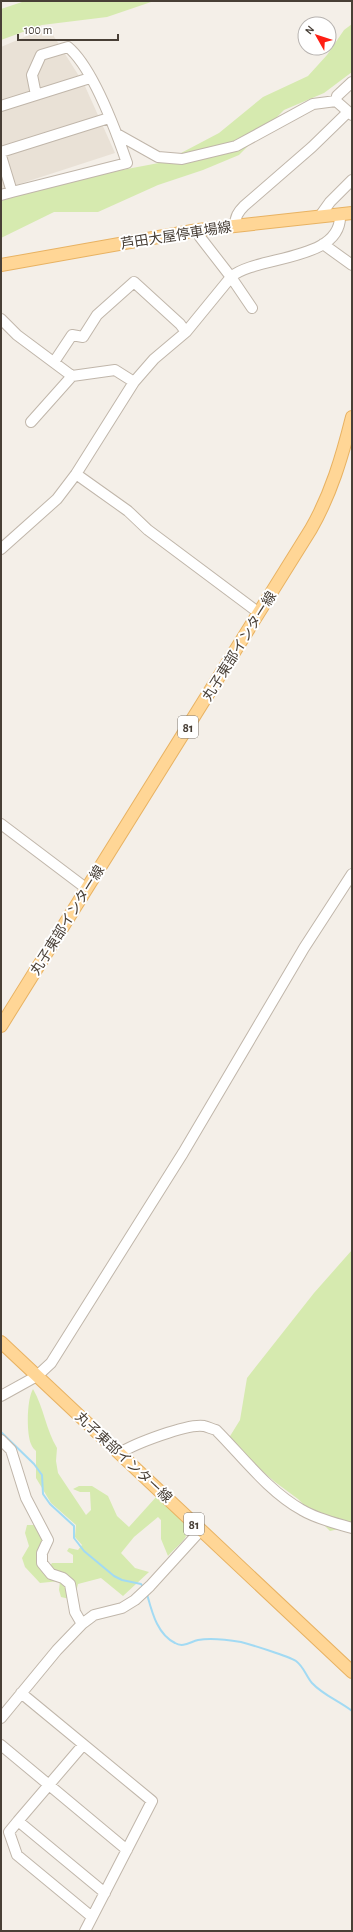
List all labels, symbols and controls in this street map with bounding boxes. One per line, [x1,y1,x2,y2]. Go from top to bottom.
scale bar [18,16,118,42]
north arrow [297,16,337,56]
text: 100 m [24,24,52,36]
text: N [303,24,316,36]
street label: 芦田大屋停車場線 [120,219,233,252]
street label: 丸子東部インター線 [200,589,279,704]
road number: 81 [178,716,198,738]
street label: 丸子東部インター線 [28,863,107,978]
street label: 丸子東部インター線 [72,1409,175,1506]
road number: 81 [184,1513,204,1535]

